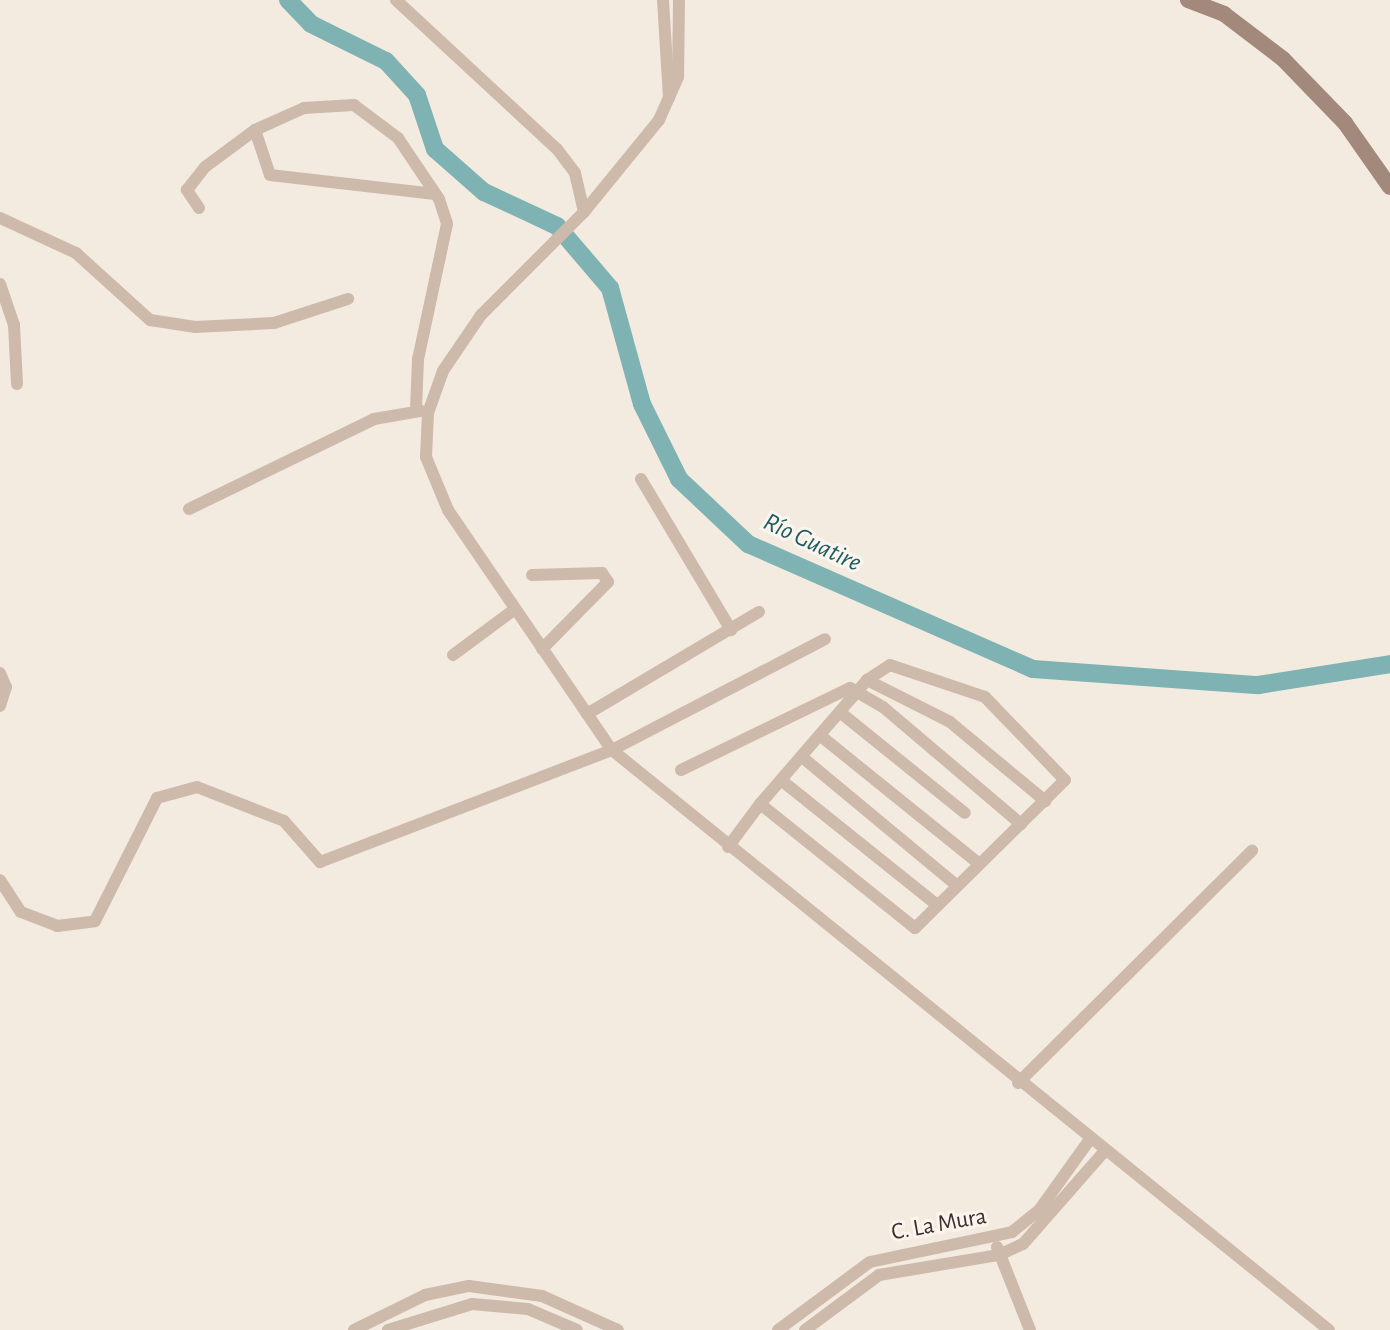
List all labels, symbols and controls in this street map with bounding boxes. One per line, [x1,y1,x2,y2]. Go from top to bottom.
water label: Río Guatire [758,507,866,579]
street label: C. La Mura [889,1202,989,1248]

